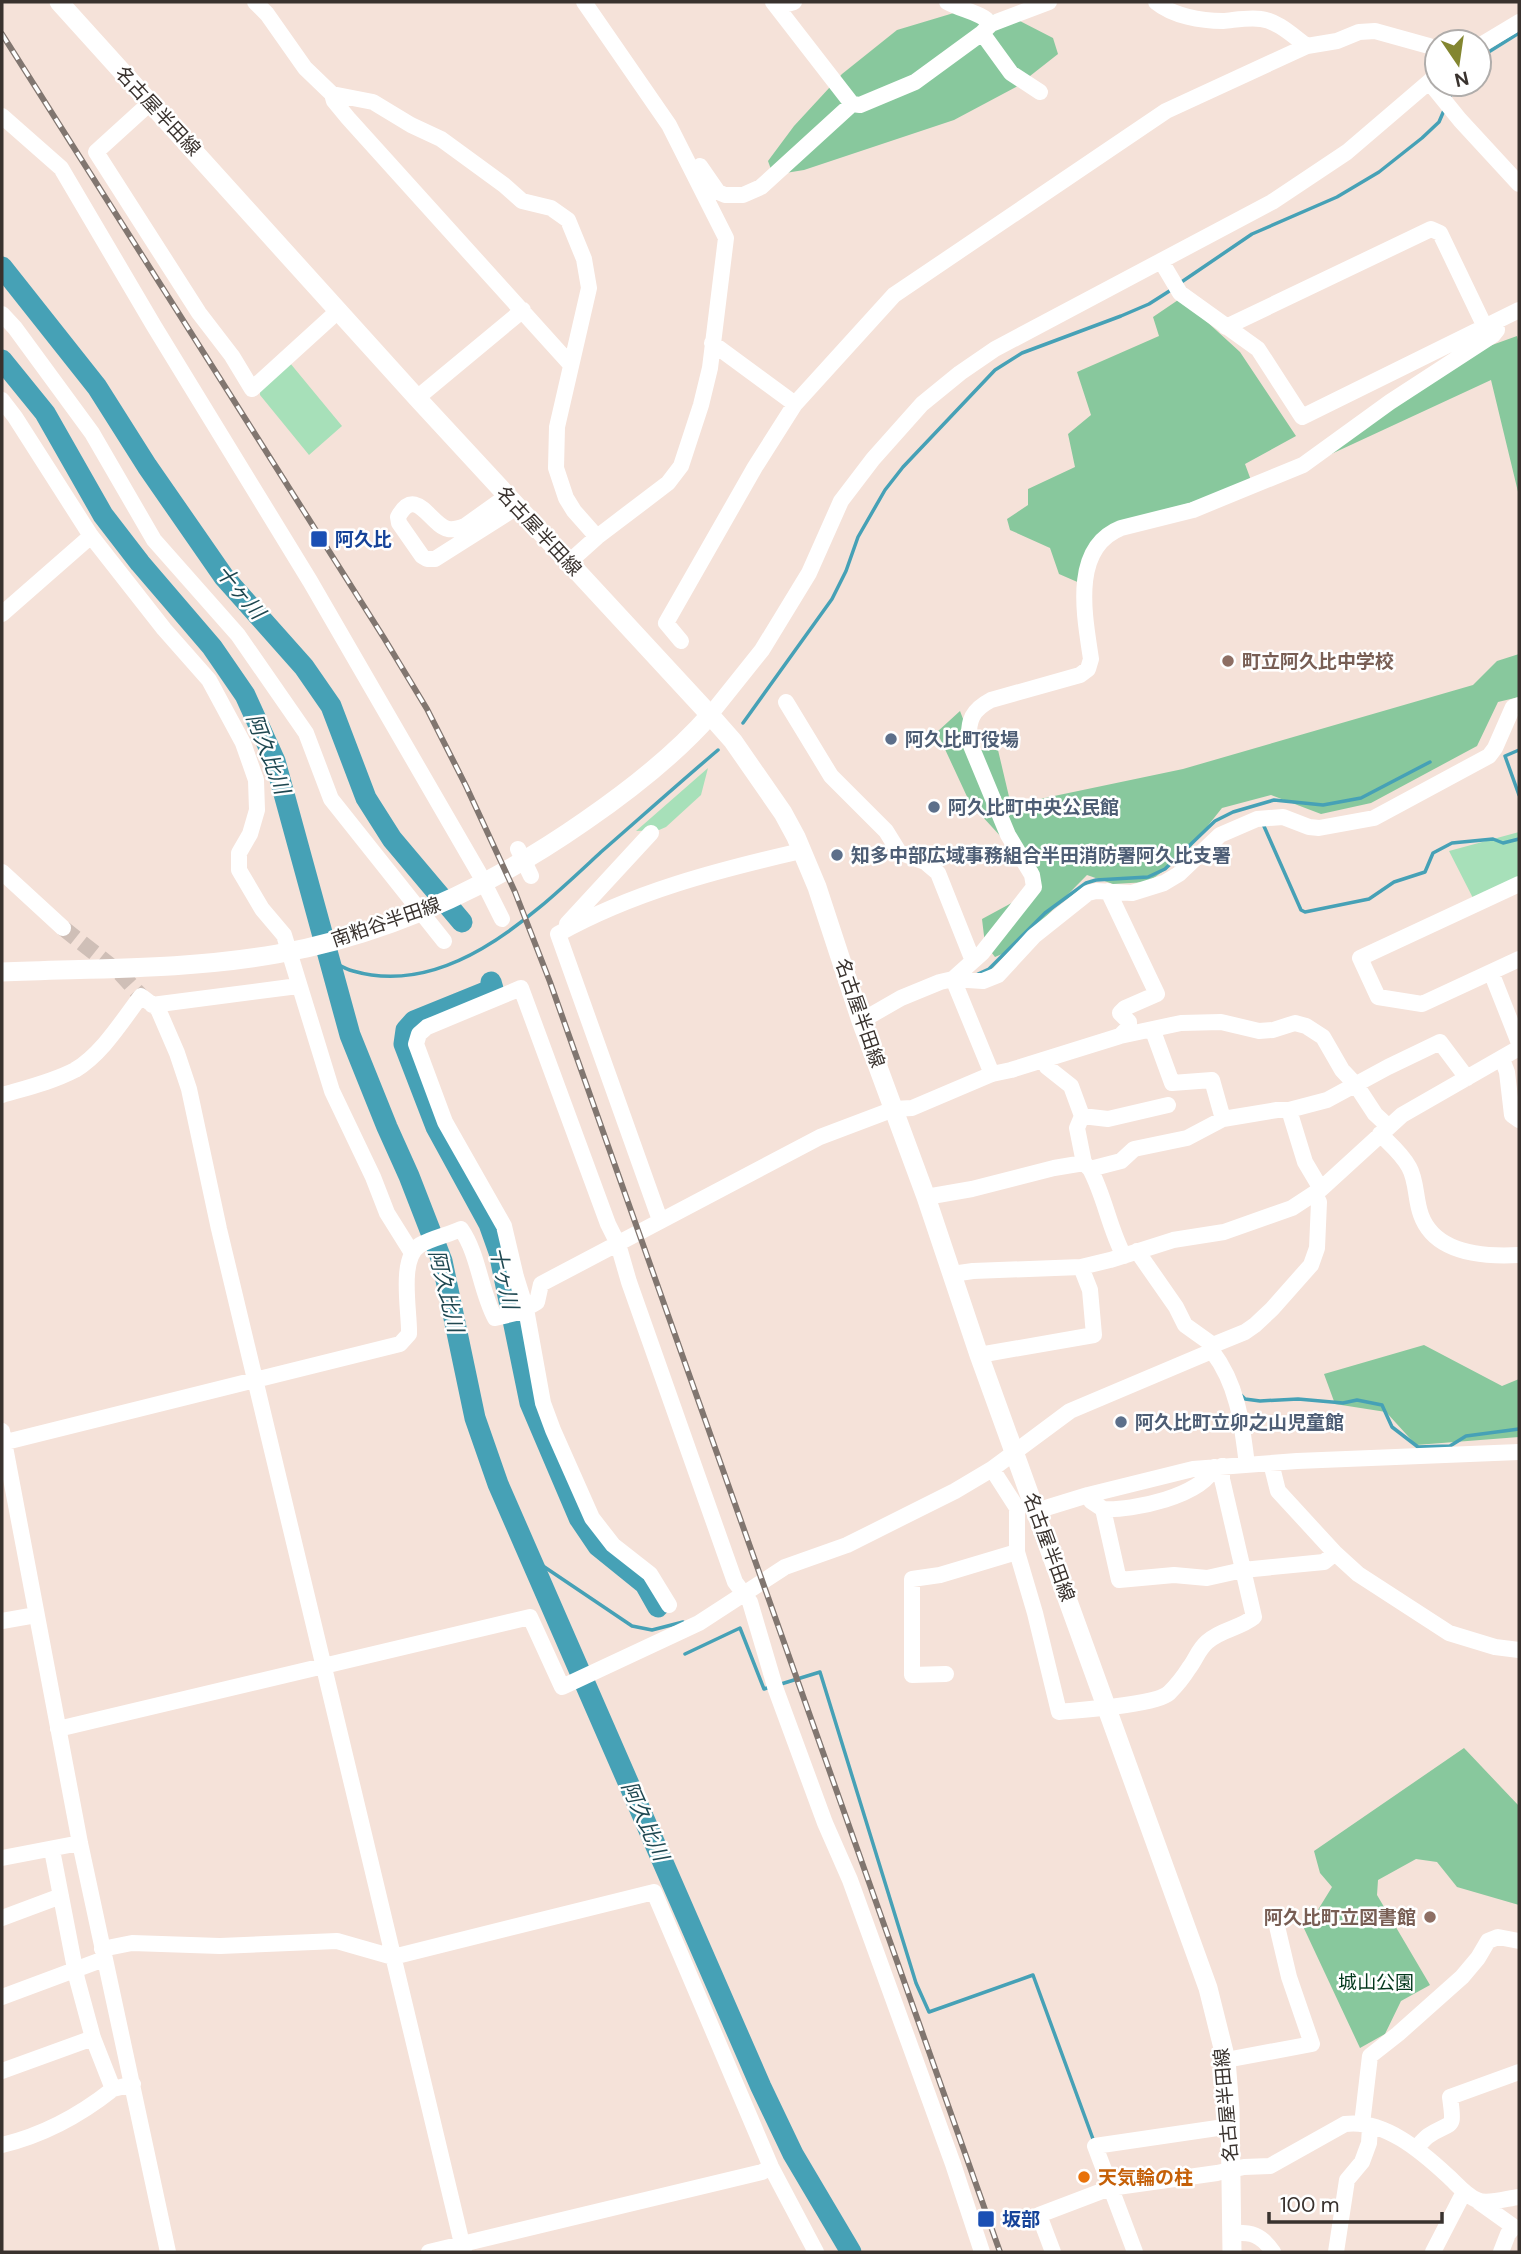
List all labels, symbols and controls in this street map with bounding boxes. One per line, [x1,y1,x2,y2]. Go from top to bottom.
north arrow [1423,28,1493,98]
street label: 名古屋半田線 [110,61,206,161]
text: N [1452,65,1471,93]
street label: 名古屋半田線 [491,481,587,581]
place label: 阿久比 [335,527,392,552]
marker: 阿久比 [309,529,329,549]
water label: 十ヶ川 [209,559,272,627]
place label: 町立阿久比中学校 [1242,649,1394,674]
marker: 町立阿久比中学校 [1220,653,1236,669]
water label: 阿久比川 [240,710,297,800]
place label: 阿久比町役場 [905,727,1019,752]
marker: 阿久比町役場 [883,731,899,747]
place label: 阿久比町中央公民館 [948,795,1119,820]
marker: 阿久比町中央公民館 [926,799,942,815]
place label: 知多中部広域事務組合半田消防署阿久比支署 [851,843,1231,868]
marker: 知多中部広域事務組合半田消防署阿久比支署 [829,847,845,863]
street label: 南粕谷半田線 [328,892,444,952]
street label: 名古屋半田線 [830,955,890,1071]
water label: 十ヶ川 [483,1244,525,1314]
water label: 阿久比川 [422,1247,470,1337]
place label: 阿久比町立卯之山児童館 [1135,1410,1344,1435]
marker: 阿久比町立卯之山児童館 [1113,1414,1129,1430]
street label: 名古屋半田線 [1018,1489,1080,1605]
water label: 阿久比川 [615,1777,676,1867]
place label: 阿久比町立図書館 [1264,1905,1416,1930]
marker: 阿久比町立図書館 [1422,1909,1438,1925]
park label: 城山公園 [1338,1970,1414,1995]
street label: 名古屋半田線 [1209,2047,1243,2163]
place label: 天気輪の柱 [1098,2165,1193,2190]
marker: 天気輪の柱 [1076,2169,1092,2185]
scale bar [1269,2180,1442,2224]
text: 100 m [1280,2191,1340,2219]
place label: 坂部 [1002,2207,1040,2232]
marker: 坂部 [976,2209,996,2229]

